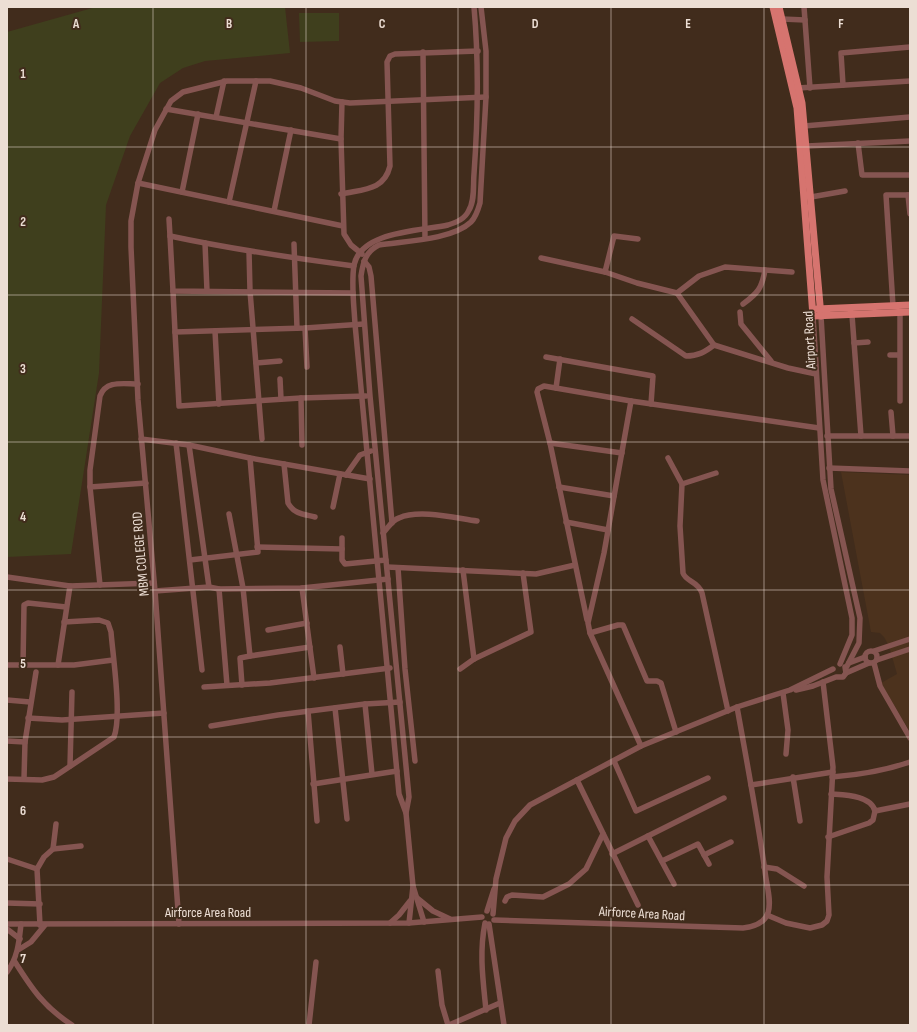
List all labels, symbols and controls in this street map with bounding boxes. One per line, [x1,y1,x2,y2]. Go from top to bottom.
text: A [72,16,80,32]
text: B [226,16,232,32]
text: C [379,16,386,32]
text: D [532,16,539,32]
text: E [685,16,691,32]
text: F [838,16,844,32]
text: 1 [20,66,26,82]
text: 2 [20,214,26,230]
street label: Airport Road [799,310,820,370]
text: 3 [20,361,26,377]
text: 4 [20,509,26,525]
street label: MBM COLEGE ROD [128,511,153,597]
text: 5 [20,656,26,672]
text: 6 [20,803,26,819]
street label: Airforce Area Road [598,903,686,924]
street label: Airforce Area Road [164,904,251,921]
text: 7 [20,951,26,967]

